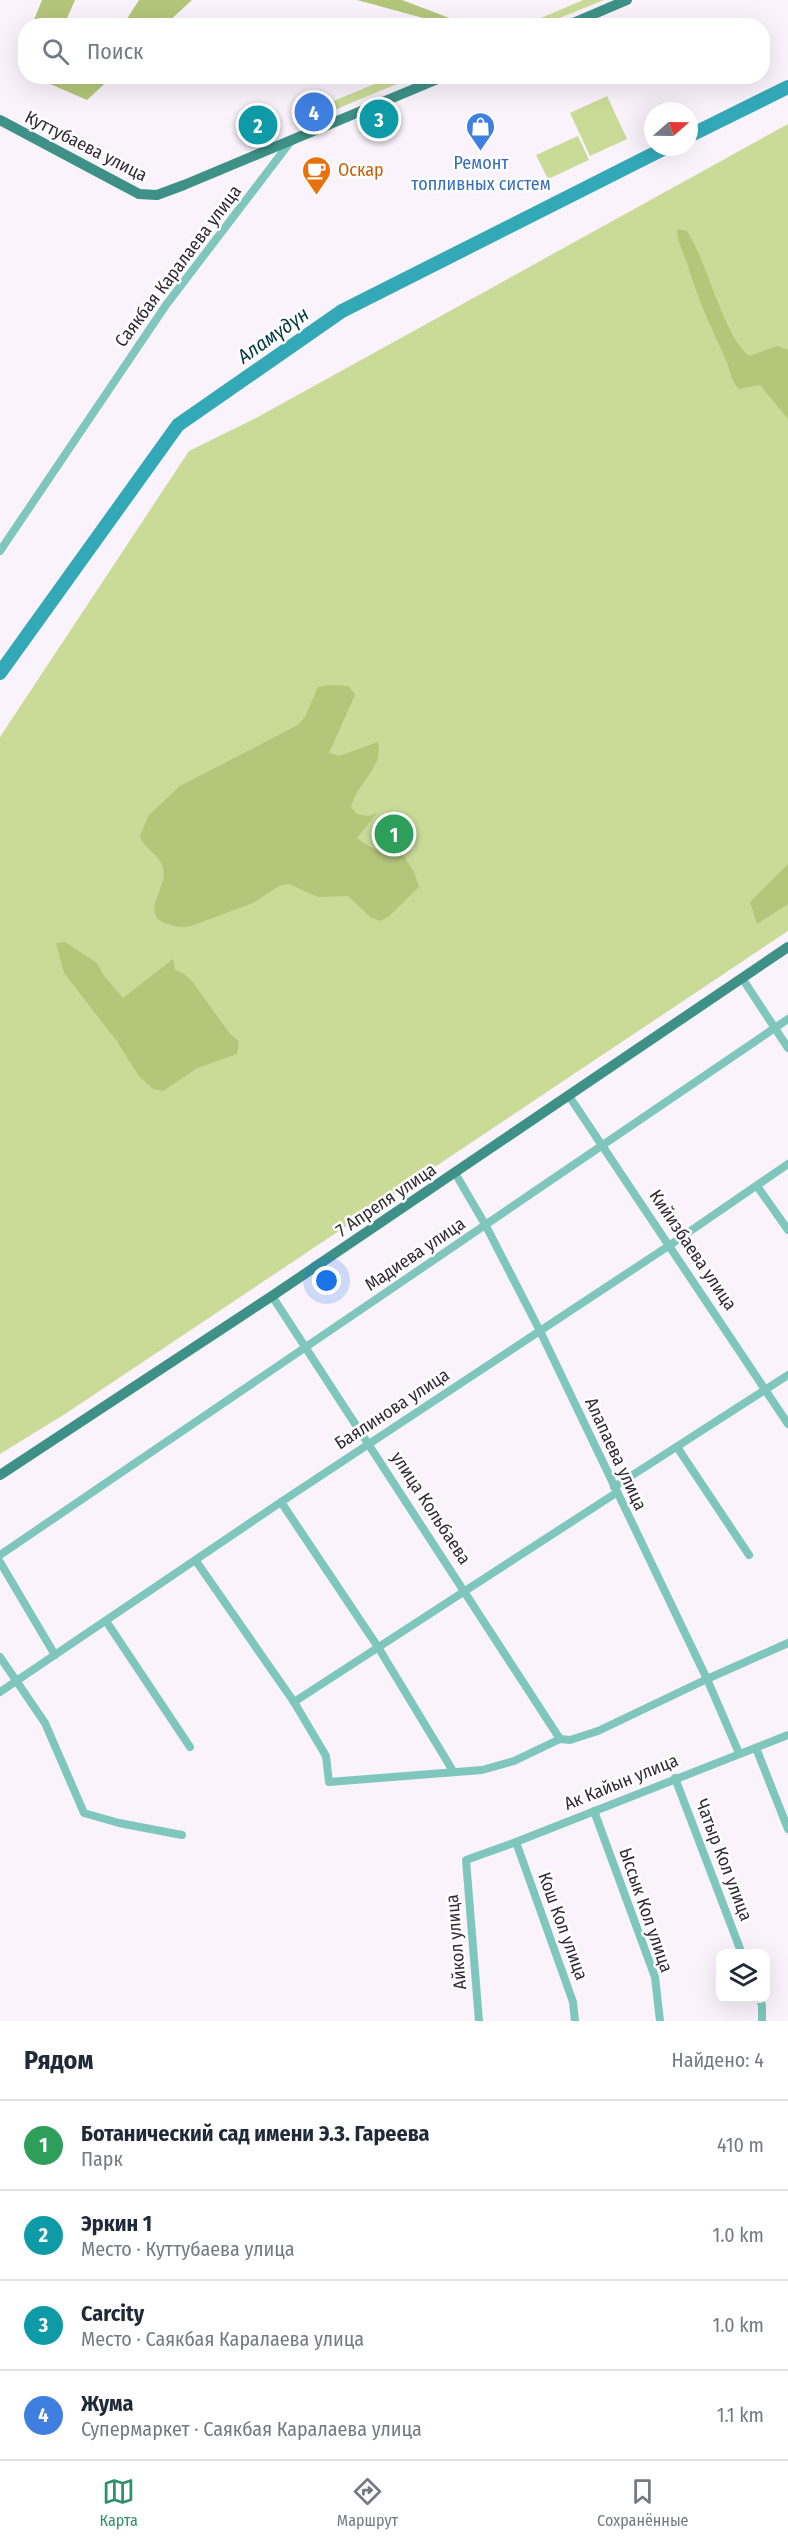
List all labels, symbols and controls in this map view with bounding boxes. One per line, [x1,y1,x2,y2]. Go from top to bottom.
search box [18,18,770,84]
icon: search [39,35,72,68]
text: Поиск [87,38,143,65]
pin: 4 [294,90,334,134]
pin: 3 [360,96,398,142]
pin: 2 [238,102,278,148]
north arrow [644,102,698,156]
street label: Куттубаева улица [21,106,151,186]
shop icon: Ремонт топливных систем [465,110,497,152]
place label: Ремонт топливных систем [411,152,551,195]
cafe icon: Оскар [301,154,333,196]
place label: Оскар [338,159,384,181]
street label: Саякбая Каралаева улица [110,181,246,351]
water label: Аламүдүн [232,302,313,369]
pin: 1 [374,812,414,856]
street label: 7 Апреля улица [332,1158,441,1242]
street label: Кийизбаева улица [645,1186,742,1315]
street label: Мадиева улица [361,1212,469,1296]
your location [312,1266,341,1295]
street label: Баялинова улица [331,1364,454,1454]
street label: Алапаева улица [580,1394,652,1514]
street label: улица Кольбаева [386,1447,476,1569]
street label: Ак Кайын улица [561,1749,681,1815]
street label: Чатыр Кол улица [691,1796,757,1924]
street label: Ыссык Кол улица [614,1845,678,1975]
street label: Кош Кол улица [533,1869,593,1983]
street label: Айкол улица [441,1893,471,1990]
map controls [716,1949,770,2003]
button: layers [716,1949,770,2003]
text: Рядом [24,2045,93,2076]
text: Найдено: 4 [672,2048,764,2072]
text: Ботанический сад имени Э.З. Гареева [81,2120,430,2147]
text: 1 [39,2133,48,2157]
text: 410 m [717,2133,764,2157]
text: Парк [81,2147,123,2171]
text: Эркин 1 [81,2210,152,2237]
text: 2 [39,2223,48,2247]
text: 1.0 km [712,2223,764,2247]
text: Место · Куттубаева улица [81,2237,295,2261]
text: Carcity [81,2300,144,2327]
text: 3 [39,2313,48,2337]
text: 1.0 km [712,2313,764,2337]
text: Место · Саякбая Каралаева улица [81,2327,364,2351]
text: Жума [81,2390,134,2417]
text: 4 [38,2403,49,2427]
text: 1.1 km [717,2403,764,2427]
text: Супермаркет · Саякбая Каралаева улица [81,2417,422,2441]
tab: Карта [100,2475,138,2530]
tab: Маршрут [337,2475,398,2530]
tab: Сохранённые [597,2475,688,2530]

